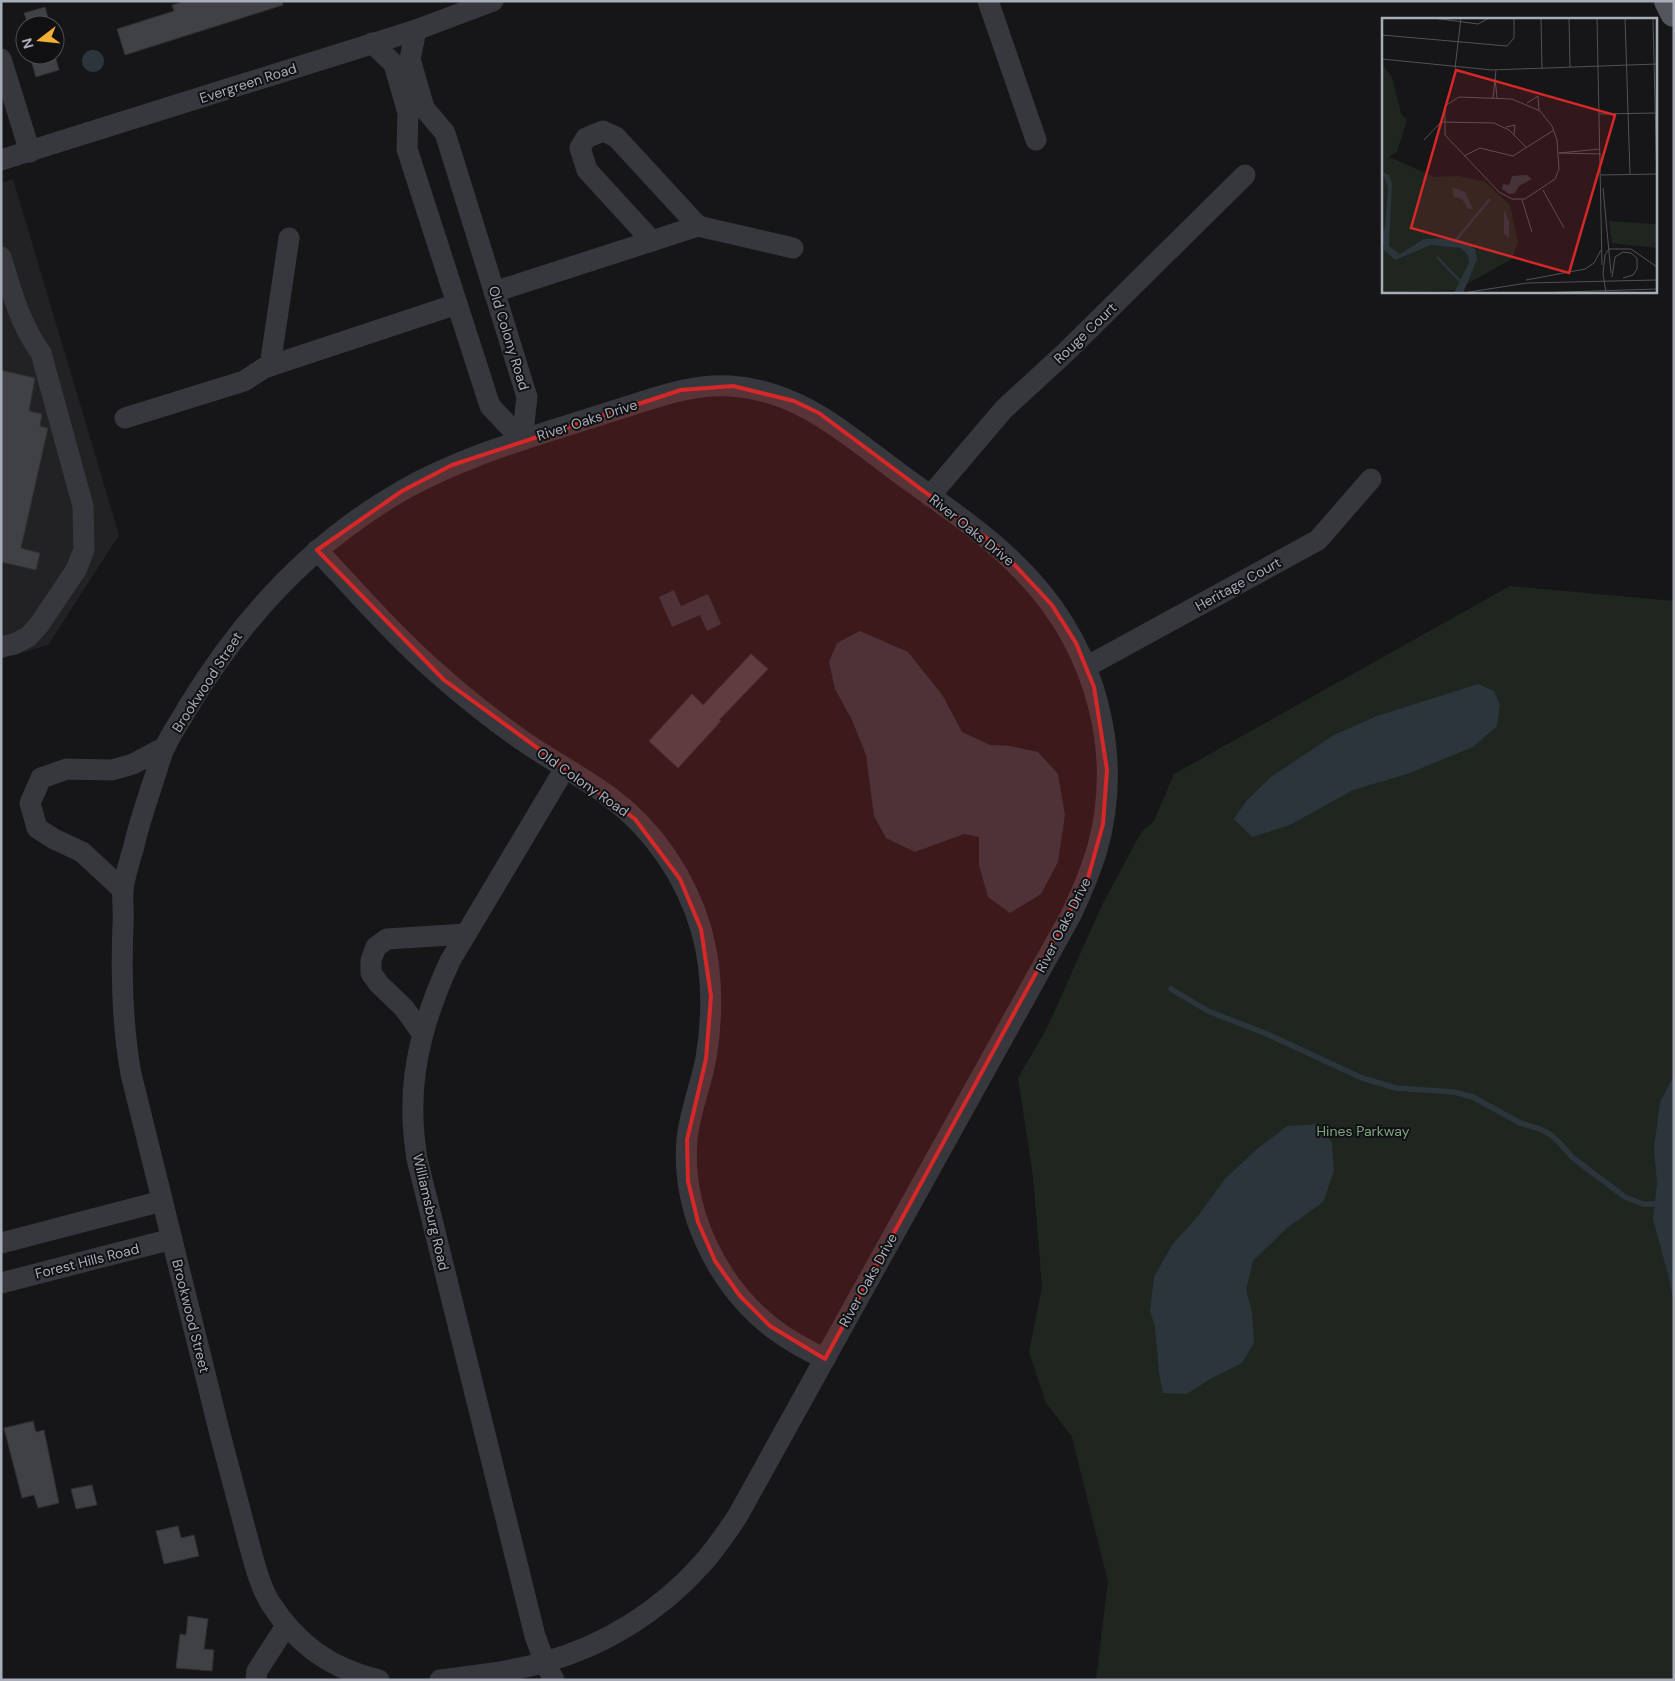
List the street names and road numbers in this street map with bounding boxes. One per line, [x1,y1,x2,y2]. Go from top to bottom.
street label: Evergreen Road [197,59,299,107]
street label: Old Colony Road [485,284,533,392]
street label: Rouge Court [1050,299,1120,367]
street label: River Oaks Drive [534,395,640,445]
street label: River Oaks Drive [926,490,1018,570]
street label: Heritage Court [1192,553,1284,615]
street label: Brookwood Street [168,628,246,736]
street label: Old Colony Road [534,744,632,820]
street label: River Oaks Drive [1031,874,1095,976]
street label: Williamsburg Road [409,1152,453,1272]
street label: River Oaks Drive [835,1230,901,1330]
street label: Forest Hills Road [33,1239,141,1283]
street label: Brookwood Street [168,1257,214,1375]

